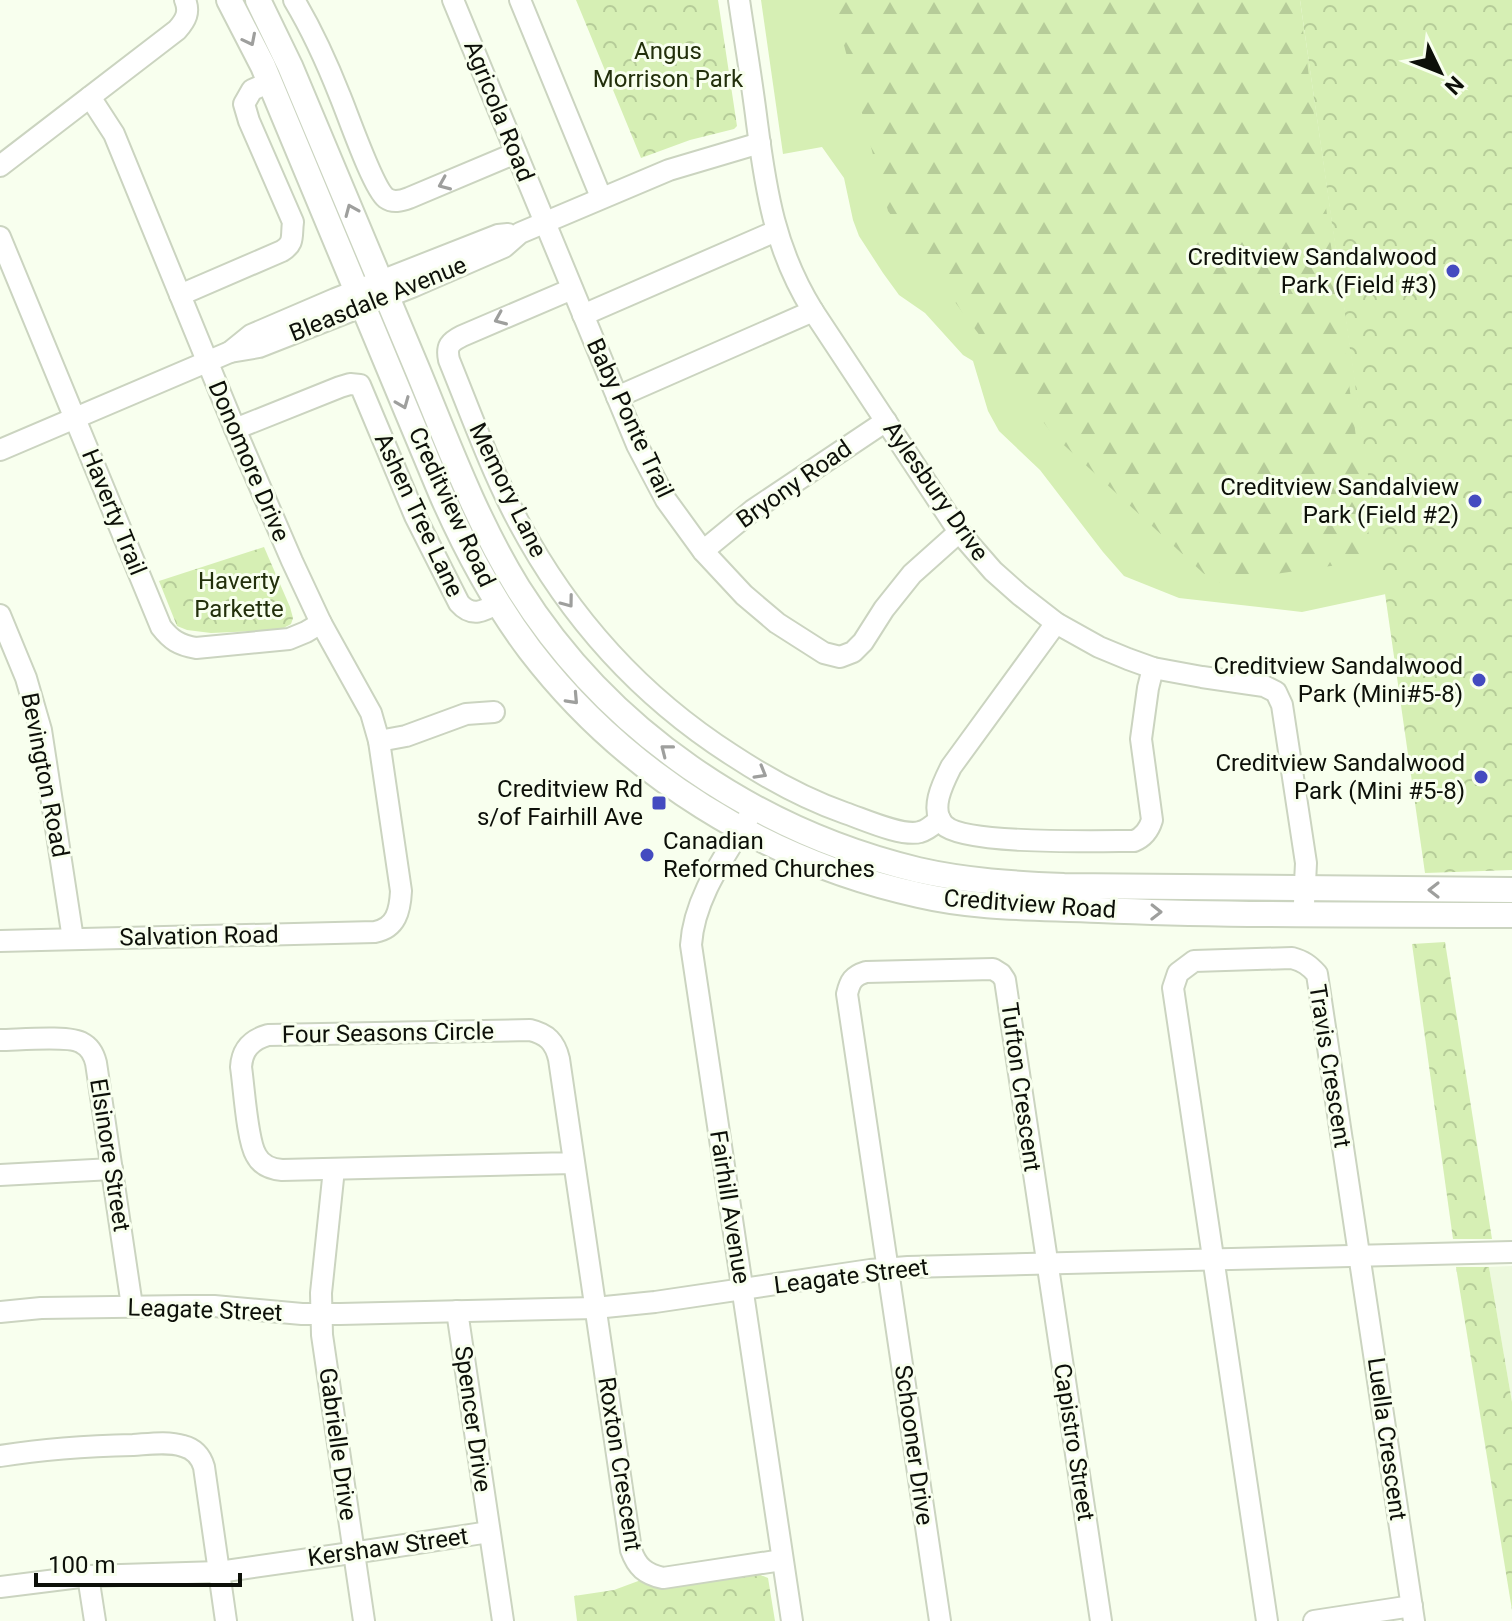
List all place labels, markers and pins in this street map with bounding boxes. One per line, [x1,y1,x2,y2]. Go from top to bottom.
place label: Creditview Sandalwood Park (Field #3) [1187,243,1437,299]
marker: Creditview Sandalwood Park (Field #3) [1444,262,1462,280]
place label: Creditview Sandalview Park (Field #2) [1220,473,1459,529]
marker: Creditview Sandalview Park (Field #2) [1466,492,1484,510]
place label: Creditview Sandalwood Park (Mini#5-8) [1213,652,1463,708]
marker: Creditview Sandalwood Park (Mini#5-8) [1470,671,1488,689]
place label: Creditview Sandalwood Park (Mini #5-8) [1215,749,1465,805]
marker: Creditview Sandalwood Park (Mini #5-8) [1472,768,1490,786]
place label: Creditview Rd s/of Fairhill Ave [477,775,643,831]
marker: Creditview Rd s/of Fairhill Ave [650,794,668,812]
place label: Canadian Reformed Churches [663,827,875,883]
marker: Canadian Reformed Churches [638,846,656,864]

